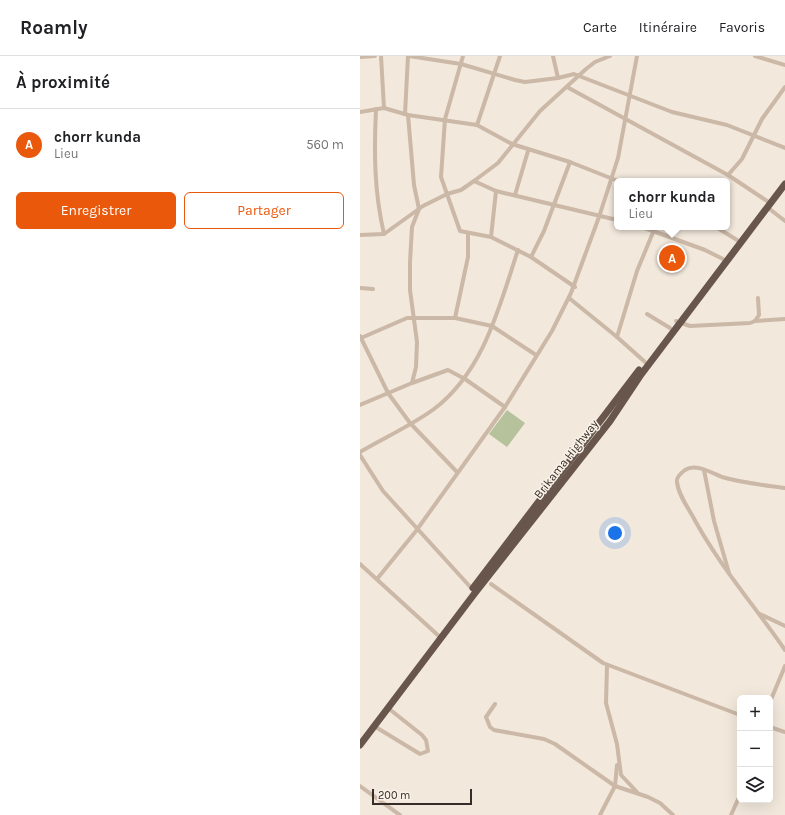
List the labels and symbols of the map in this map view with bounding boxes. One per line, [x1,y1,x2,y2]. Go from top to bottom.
pin: A [659,243,685,273]
street label: Brikama Highway [531,417,601,501]
your location [605,523,625,543]
scale bar [372,787,472,806]

